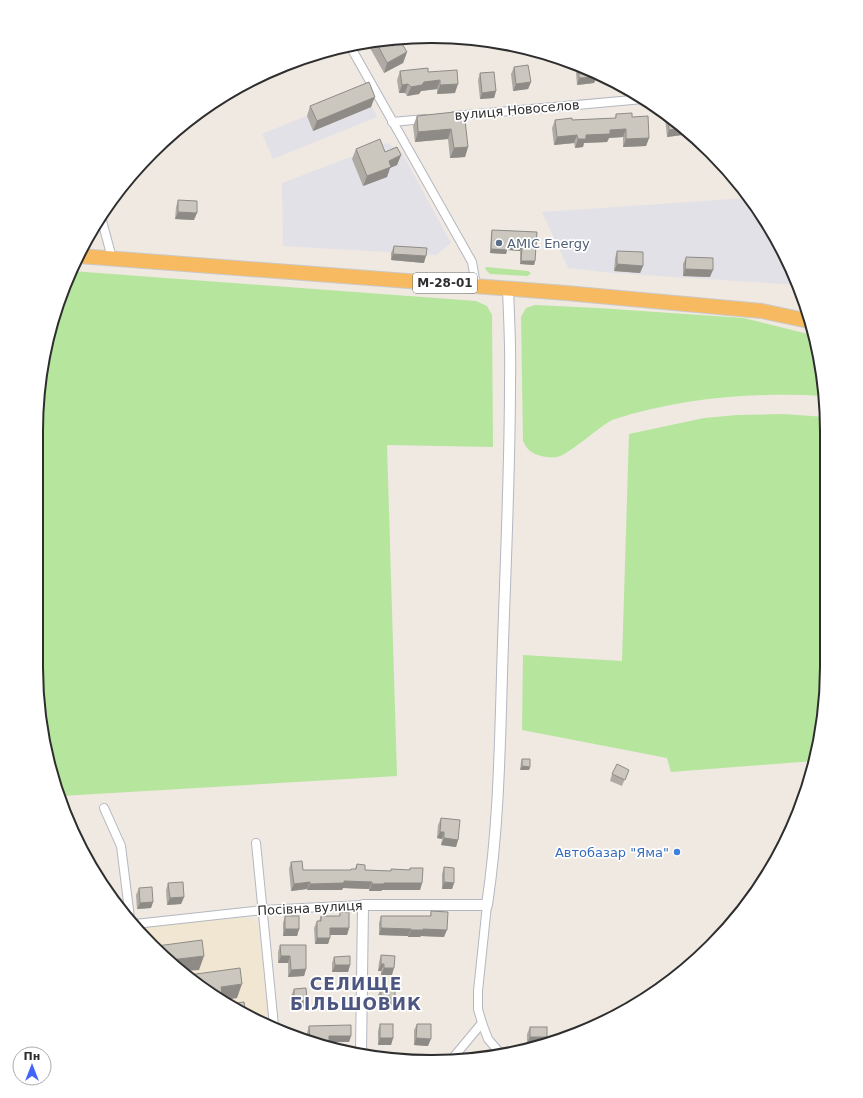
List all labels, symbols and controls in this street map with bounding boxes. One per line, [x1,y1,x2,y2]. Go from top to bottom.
street label: вулиця Новоселов [454,97,580,123]
place label: AMIC Energy [507,236,590,251]
marker: AMIC Energy [494,238,504,248]
road number: М-28-01 [413,273,477,293]
place label: Автобазар "Яма" [555,845,669,860]
marker: Автобазар "Яма" [672,847,682,857]
street label: Посівна вулиця [257,898,363,918]
district label: СЕЛИЩЕ БІЛЬШОВИК [290,974,422,1014]
north arrow [12,1046,52,1086]
text: Пн [24,1050,40,1063]

